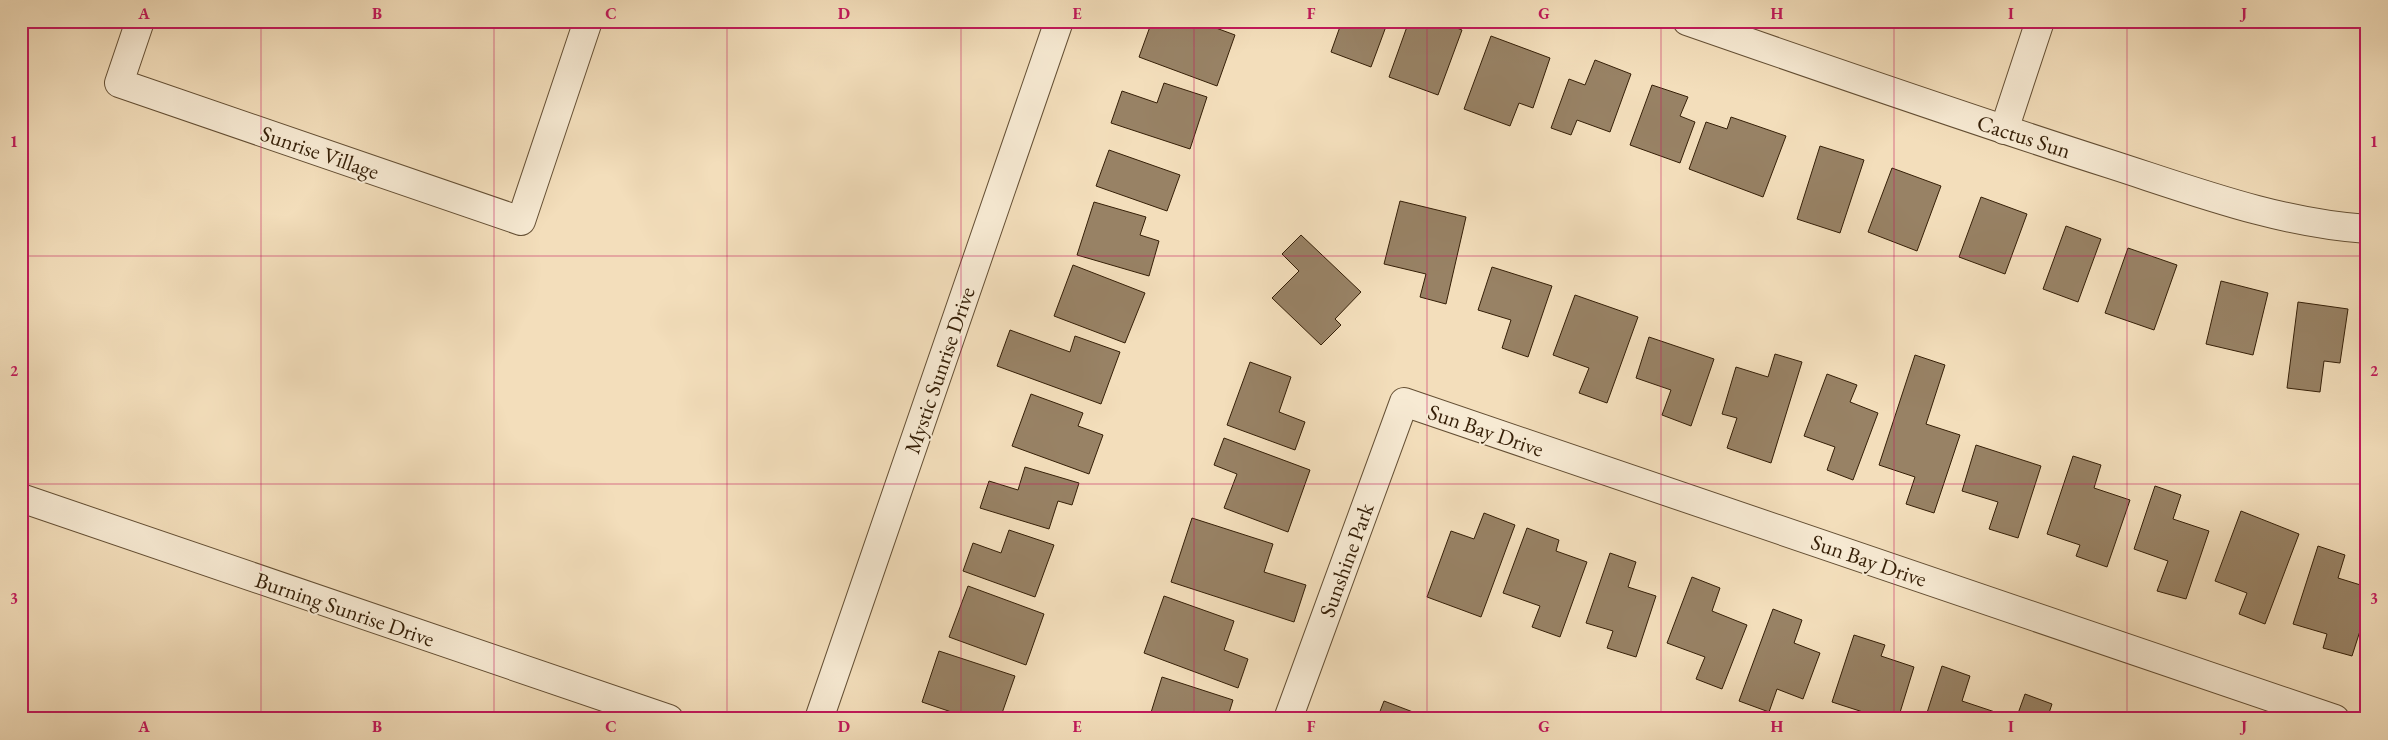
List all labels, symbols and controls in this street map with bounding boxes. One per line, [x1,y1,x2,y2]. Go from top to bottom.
text: A [137,3,150,24]
text: B [372,3,382,24]
text: C [605,3,617,24]
text: D [838,3,850,24]
text: E [1072,3,1082,24]
text: F [1307,3,1316,24]
text: G [1538,3,1550,24]
text: H [1771,3,1784,24]
text: I [2008,3,2014,24]
text: J [2239,3,2247,24]
street label: Cactus Sun [1973,108,2075,165]
street label: Sunrise Village [257,119,383,186]
text: 1 [10,131,18,152]
text: 1 [2370,131,2378,152]
street label: Mystic Sunrise Drive [897,283,982,457]
text: 2 [10,360,19,381]
text: 2 [2370,360,2379,381]
street label: Sun Bay Drive [1424,397,1548,464]
street label: Sunshine Park [1312,498,1381,621]
street label: Sun Bay Drive [1807,527,1931,594]
street label: Burning Sunrise Drive [251,565,439,654]
text: 3 [10,588,18,609]
text: 3 [2370,588,2378,609]
text: A [137,716,150,737]
text: B [372,716,382,737]
text: C [605,716,617,737]
text: D [838,716,850,737]
text: E [1072,716,1082,737]
text: F [1307,716,1316,737]
text: G [1538,716,1550,737]
text: H [1771,716,1784,737]
text: I [2008,716,2014,737]
text: J [2239,716,2247,737]

